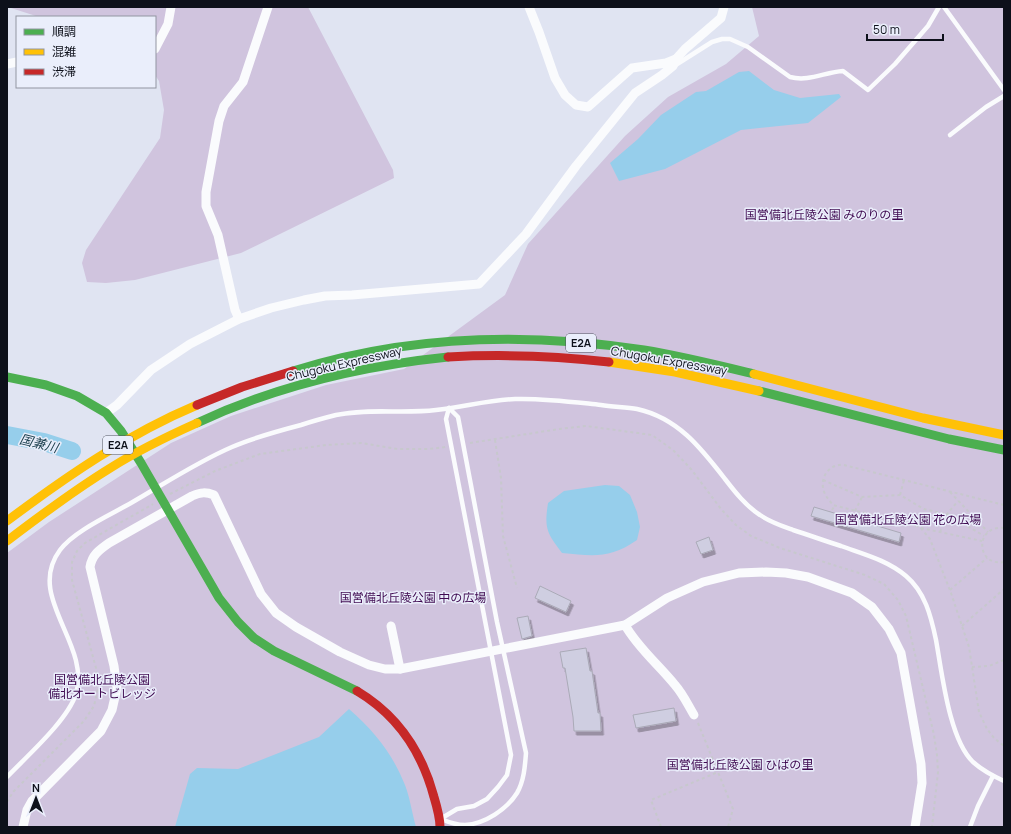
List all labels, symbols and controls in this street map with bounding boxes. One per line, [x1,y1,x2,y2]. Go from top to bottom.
legend [16,16,156,88]
scale bar [867,16,943,42]
text: 50 m [873,21,900,38]
text: 順調 [52,23,76,40]
text: 混雑 [52,43,76,60]
text: 渋滞 [52,63,76,80]
park label: 国営備北丘陵公園 みのりの里 [745,206,903,223]
road number: E2A [566,334,596,352]
street label: Chugoku Expressway [285,342,404,385]
street label: Chugoku Expressway [610,342,729,379]
water label: 国兼川 [18,430,62,457]
road number: E2A [103,436,133,454]
park label: 国営備北丘陵公園 花の広場 [835,511,981,528]
park label: 国営備北丘陵公園 中の広場 [340,589,486,606]
park label: 国営備北丘陵公園 備北オートビレッジ [48,671,156,702]
park label: 国営備北丘陵公園 ひばの里 [667,756,813,773]
north arrow [16,778,56,818]
text: N [32,780,40,795]

